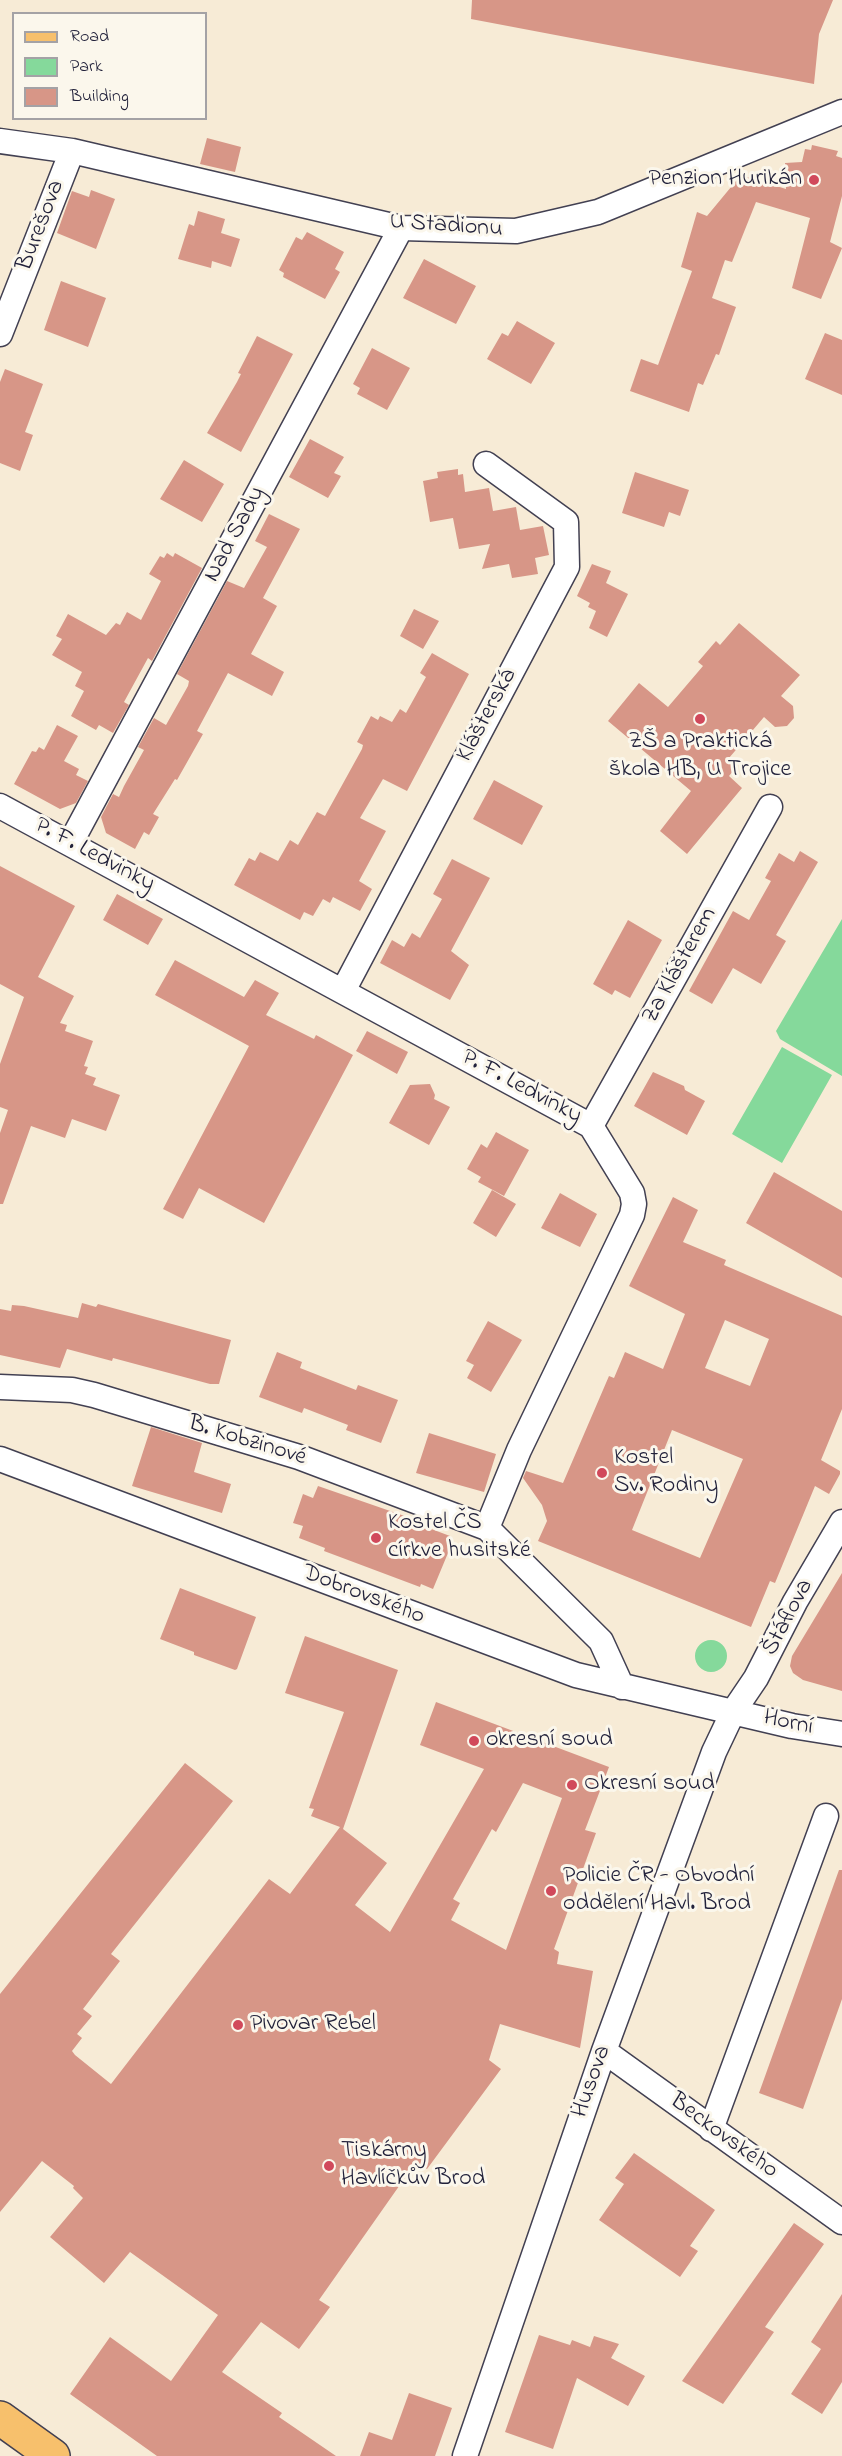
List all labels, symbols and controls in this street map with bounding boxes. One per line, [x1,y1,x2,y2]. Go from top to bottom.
legend [12,12,207,120]
text: Road [70,24,109,50]
text: Park [70,54,103,80]
text: Building [70,84,129,110]
place label: Penzion Hurikán [648,166,802,194]
marker: Penzion Hurikán [807,173,821,187]
street label: Burešova [12,177,72,275]
street label: U Stadionu [388,209,504,245]
street label: Nad Sady [199,482,273,588]
street label: Klášterská [452,665,524,767]
marker: ZŠ a Praktická škola HB, U Trojice [693,712,707,726]
place label: ZŠ a Praktická škola HB, U Trojice [609,729,791,785]
street label: P. F. Ledvinky [29,812,159,900]
street label: Za Klášterem [637,903,725,1029]
street label: P. F. Ledvinky [456,1044,586,1132]
street label: B. Kobzinové [185,1410,309,1474]
place label: Kostel Sv. Rodiny [614,1445,718,1501]
marker: Kostel Sv. Rodiny [595,1466,609,1480]
place label: Kostel ČS církve husitské [388,1510,531,1566]
marker: Kostel ČS církve husitské [369,1531,383,1545]
street label: Dobrovského [298,1560,428,1632]
street label: Štáflova [757,1575,821,1661]
street label: Horní [761,1705,815,1743]
place label: okresní soud [486,1727,613,1755]
marker: okresní soud [467,1734,481,1748]
place label: Okresní soud [584,1771,715,1799]
marker: Okresní soud [565,1778,579,1792]
place label: Policie ČR - Obvodní oddělení Havl. Brod [563,1863,755,1919]
marker: Policie ČR - Obvodní oddělení Havl. Brod [544,1884,558,1898]
place label: Pivovar Rebel [250,2011,376,2039]
marker: Pivovar Rebel [231,2018,245,2032]
street label: Husova [567,2042,619,2122]
street label: Beckovského [663,2088,783,2186]
place label: Tiskárny Havlíčkův Brod [341,2138,485,2194]
marker: Tiskárny Havlíčkův Brod [322,2159,336,2173]

